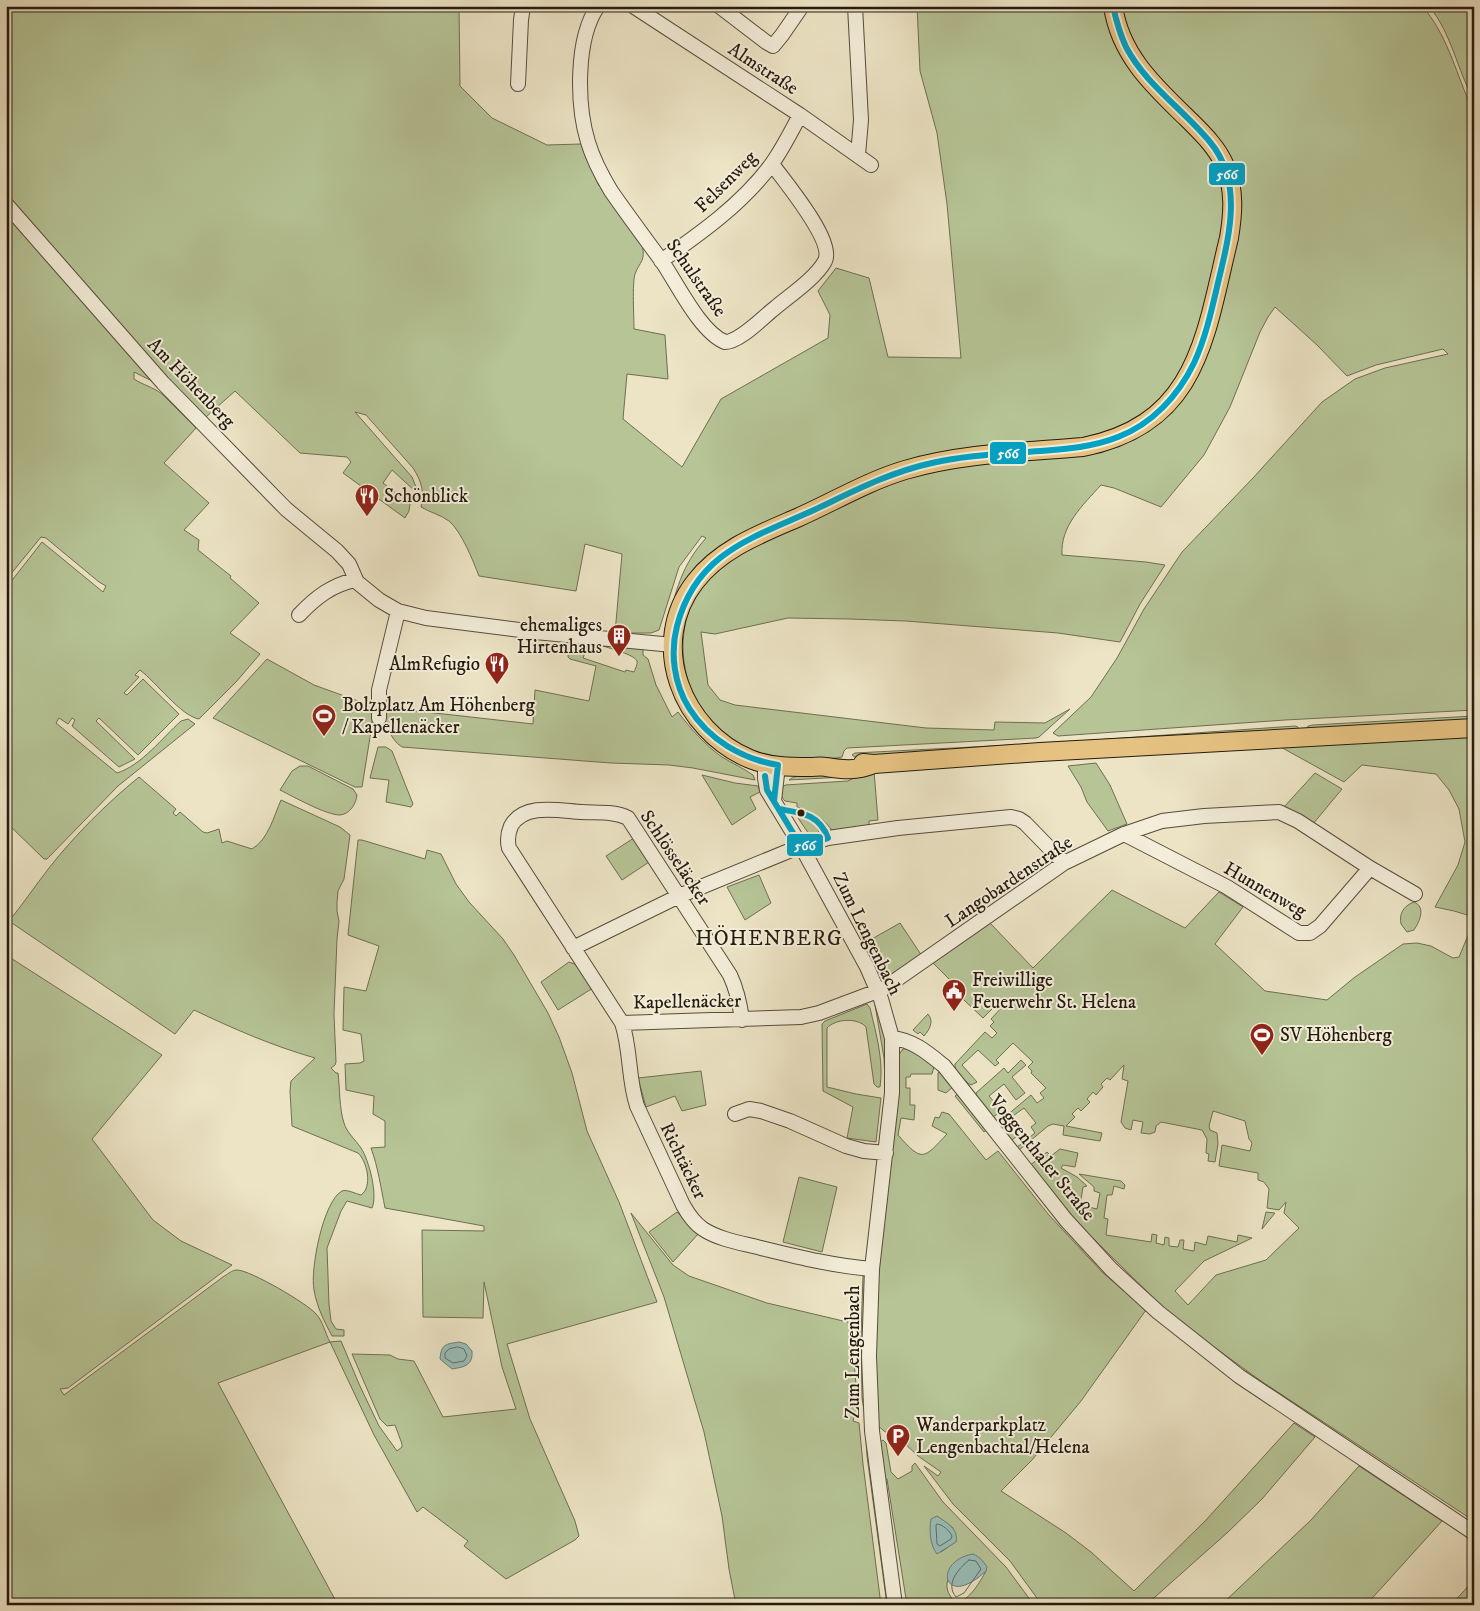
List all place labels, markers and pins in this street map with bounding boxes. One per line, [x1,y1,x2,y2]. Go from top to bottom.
restaurant icon: Schönblick [354,483,380,517]
place label: Schönblick [384,485,469,508]
place label: ehemaliges Hirtenhaus [517,614,602,659]
building icon: ehemaliges Hirtenhaus [606,623,632,657]
restaurant icon: AlmRefugio [484,651,510,685]
place label: AlmRefugio [389,653,480,676]
place label: Bolzplatz Am Höhenberg / Kapellenäcker [342,694,536,739]
sports icon: Bolzplatz Am Höhenberg / Kapellenäcker [311,703,337,737]
unlabelled marker [796,808,806,818]
place label: Freiwillige Feuerwehr St. Helena [972,969,1136,1014]
public building icon: Freiwillige Feuerwehr St. Helena [941,978,967,1012]
sports icon: SV Höhenberg [1249,1022,1275,1056]
place label: SV Höhenberg [1280,1024,1392,1047]
place label: Wanderparkplatz Lengenbachtal/Helena [915,1414,1090,1459]
parking icon: Wanderparkplatz Lengenbachtal/Helena [885,1423,911,1457]

